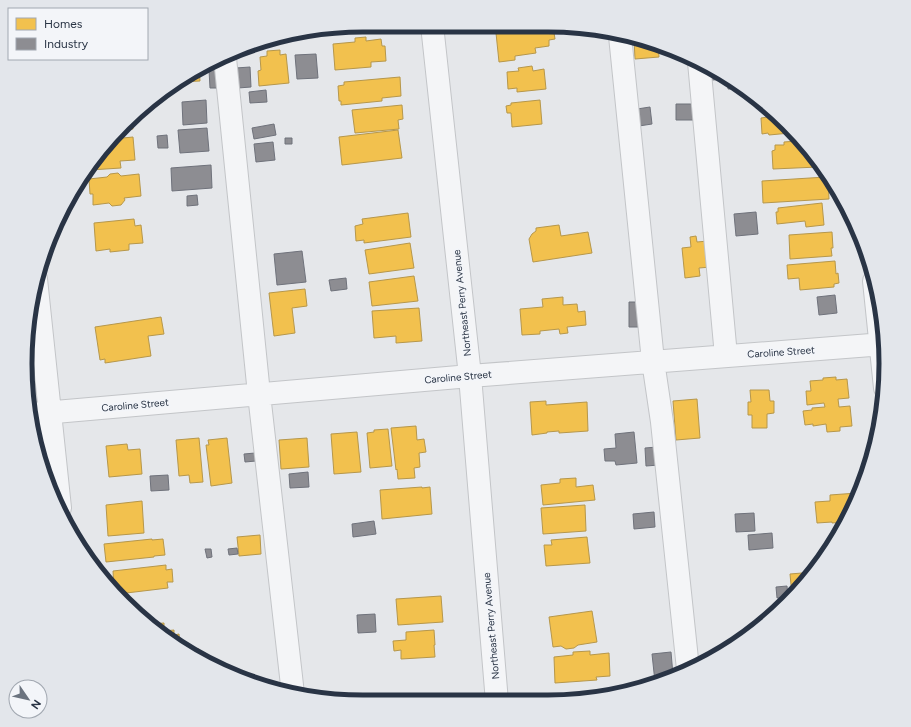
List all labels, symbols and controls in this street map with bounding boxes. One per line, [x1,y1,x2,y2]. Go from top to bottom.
legend [8,8,148,60]
text: Homes [44,17,83,31]
text: Industry [44,37,89,51]
street label: Northeast Perry Avenue [450,248,474,357]
street label: Caroline Street [747,343,815,361]
street label: Caroline Street [424,368,492,386]
street label: Caroline Street [101,396,169,414]
street label: Northeast Perry Avenue [480,572,502,680]
north arrow [8,679,48,719]
text: N [28,697,44,711]

